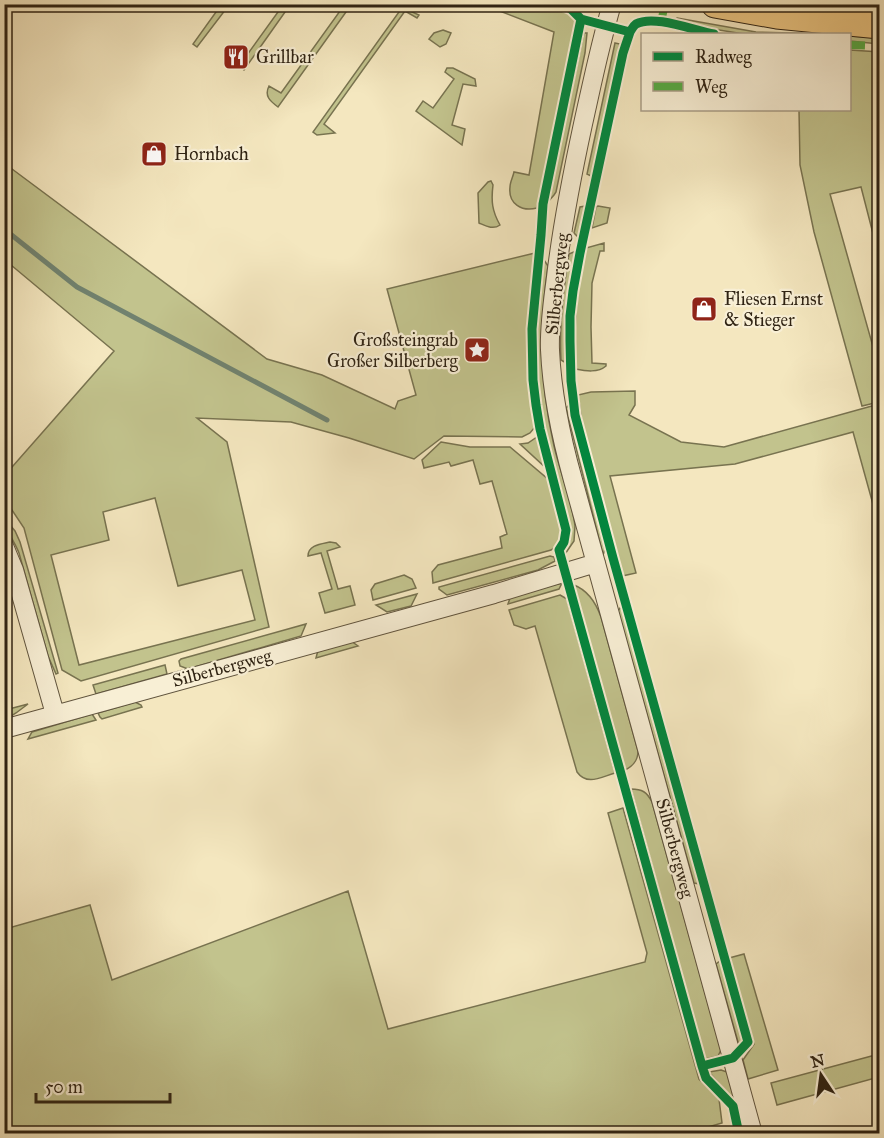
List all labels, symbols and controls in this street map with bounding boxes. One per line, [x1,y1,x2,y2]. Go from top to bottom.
legend [641,33,851,111]
restaurant icon: Grillbar [221,42,251,72]
place label: Grillbar [256,46,314,68]
text: Radweg [695,46,752,69]
text: Weg [695,76,728,99]
shop icon: Hornbach [139,139,169,169]
place label: Hornbach [174,143,249,165]
street label: Silberbergweg [541,231,574,336]
place label: Fliesen Ernst & Stieger [724,288,824,332]
shop icon: Fliesen Ernst & Stieger [689,294,719,324]
place label: Großsteingrab Großer Silberberg [327,329,459,373]
place icon: Großsteingrab Großer Silberberg [462,335,492,365]
street label: Silberbergweg [170,644,275,693]
street label: Silberbergweg [650,796,699,901]
north arrow [791,1045,851,1105]
text: N [809,1050,827,1072]
scale bar [36,1066,170,1104]
text: 50 m [45,1076,83,1098]

